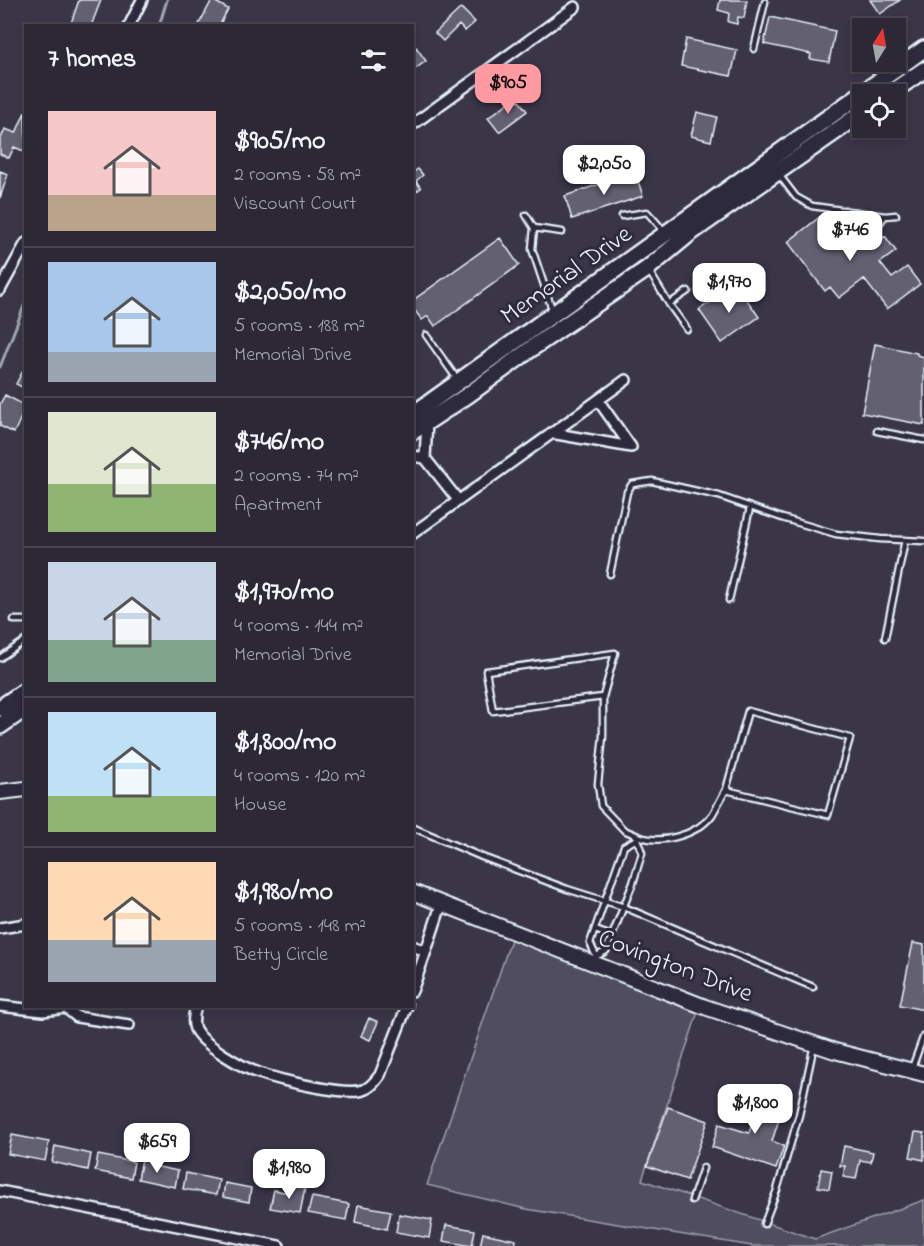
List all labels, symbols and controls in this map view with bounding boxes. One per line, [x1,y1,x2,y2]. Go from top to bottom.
north arrow [852,18,906,72]
map controls [852,18,906,138]
text: 7 homes [48,41,136,79]
icon: filters [357,44,390,77]
pin: $905 [472,64,544,115]
text: $905 [489,69,527,98]
button: locate [852,84,906,138]
text: $905/mo [234,123,325,161]
icon: home [96,135,168,207]
pin: $2,050 [555,145,653,196]
text: $2,050 [577,150,631,179]
text: 2 rooms · 58 m² [234,161,361,190]
text: Viscount Court [234,190,356,219]
pin: $746 [814,211,886,262]
street label: Memorial Drive [493,216,641,335]
text: $746 [831,216,869,245]
pin: $1,970 [680,263,778,314]
text: $1,970 [707,268,751,297]
text: $2,050/mo [234,274,346,312]
icon: home [96,286,168,358]
text: 5 rooms · 188 m² [234,312,365,341]
text: Memorial Drive [234,341,352,370]
text: $746/mo [234,424,324,462]
icon: home [96,436,168,508]
text: 2 rooms · 74 m² [234,462,359,491]
text: Apartment [234,491,322,520]
text: $1,970/mo [234,574,334,612]
icon: home [96,586,168,658]
text: 4 rooms · 144 m² [234,612,364,641]
text: Memorial Drive [234,641,352,670]
text: $1,800/mo [234,724,336,762]
icon: home [96,736,168,808]
text: 4 rooms · 120 m² [234,762,366,791]
text: House [234,791,287,820]
text: $1,980/mo [234,874,333,912]
icon: home [96,886,168,958]
text: 5 rooms · 148 m² [234,912,366,941]
street label: Covington Drive [592,920,758,1014]
text: Betty Circle [234,941,328,970]
pin: $1,800 [706,1084,804,1135]
text: $1,800 [732,1089,778,1118]
pin: $659 [121,1123,193,1174]
text: $659 [138,1128,176,1157]
pin: $1,980 [240,1149,338,1200]
text: $1,980 [267,1154,311,1183]

